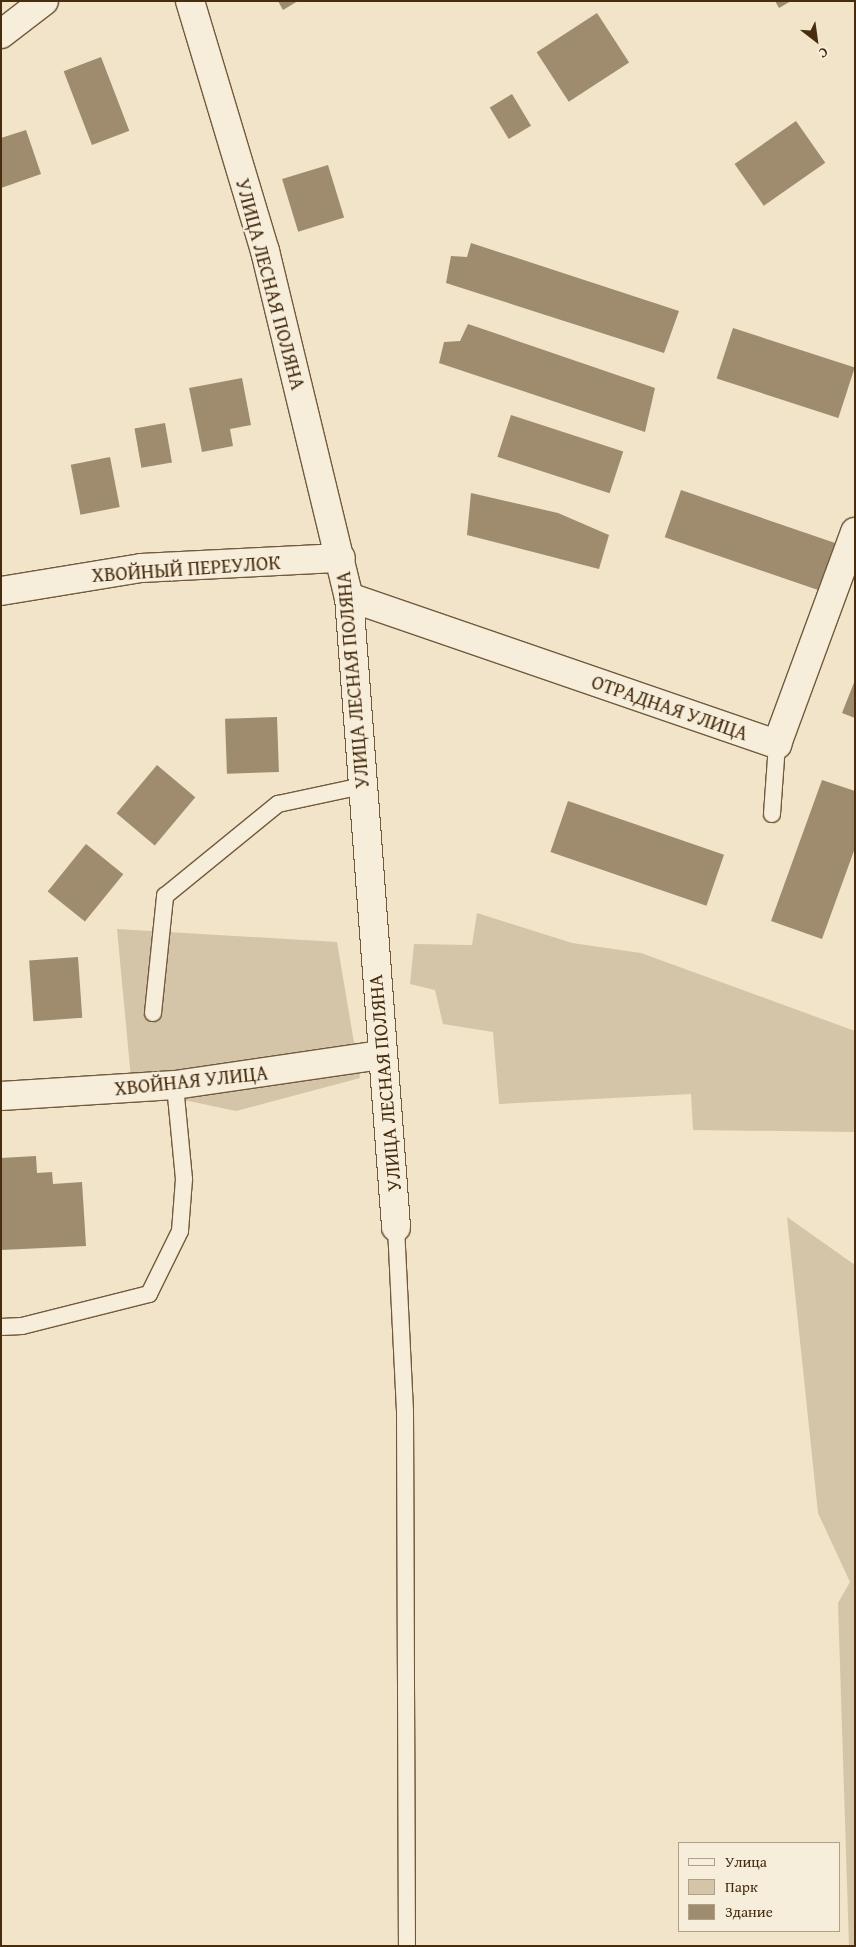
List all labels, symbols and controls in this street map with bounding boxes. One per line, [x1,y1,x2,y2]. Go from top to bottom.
north arrow [791,15,841,65]
text: С [815,42,832,64]
street label: УЛИЦА ЛЕСНАЯ ПОЛЯНА [231,176,311,392]
street label: ХВОЙНЫЙ ПЕРЕУЛОК [91,549,281,587]
street label: УЛИЦА ЛЕСНАЯ ПОЛЯНА [331,570,373,790]
street label: ОТРАДНАЯ УЛИЦА [589,669,751,745]
street label: УЛИЦА ЛЕСНАЯ ПОЛЯНА [363,973,405,1193]
street label: ХВОЙНАЯ УЛИЦА [113,1060,269,1100]
legend [678,1842,841,1932]
text: Улица [725,1851,767,1872]
text: Парк [725,1876,758,1897]
text: Здание [725,1901,773,1922]

